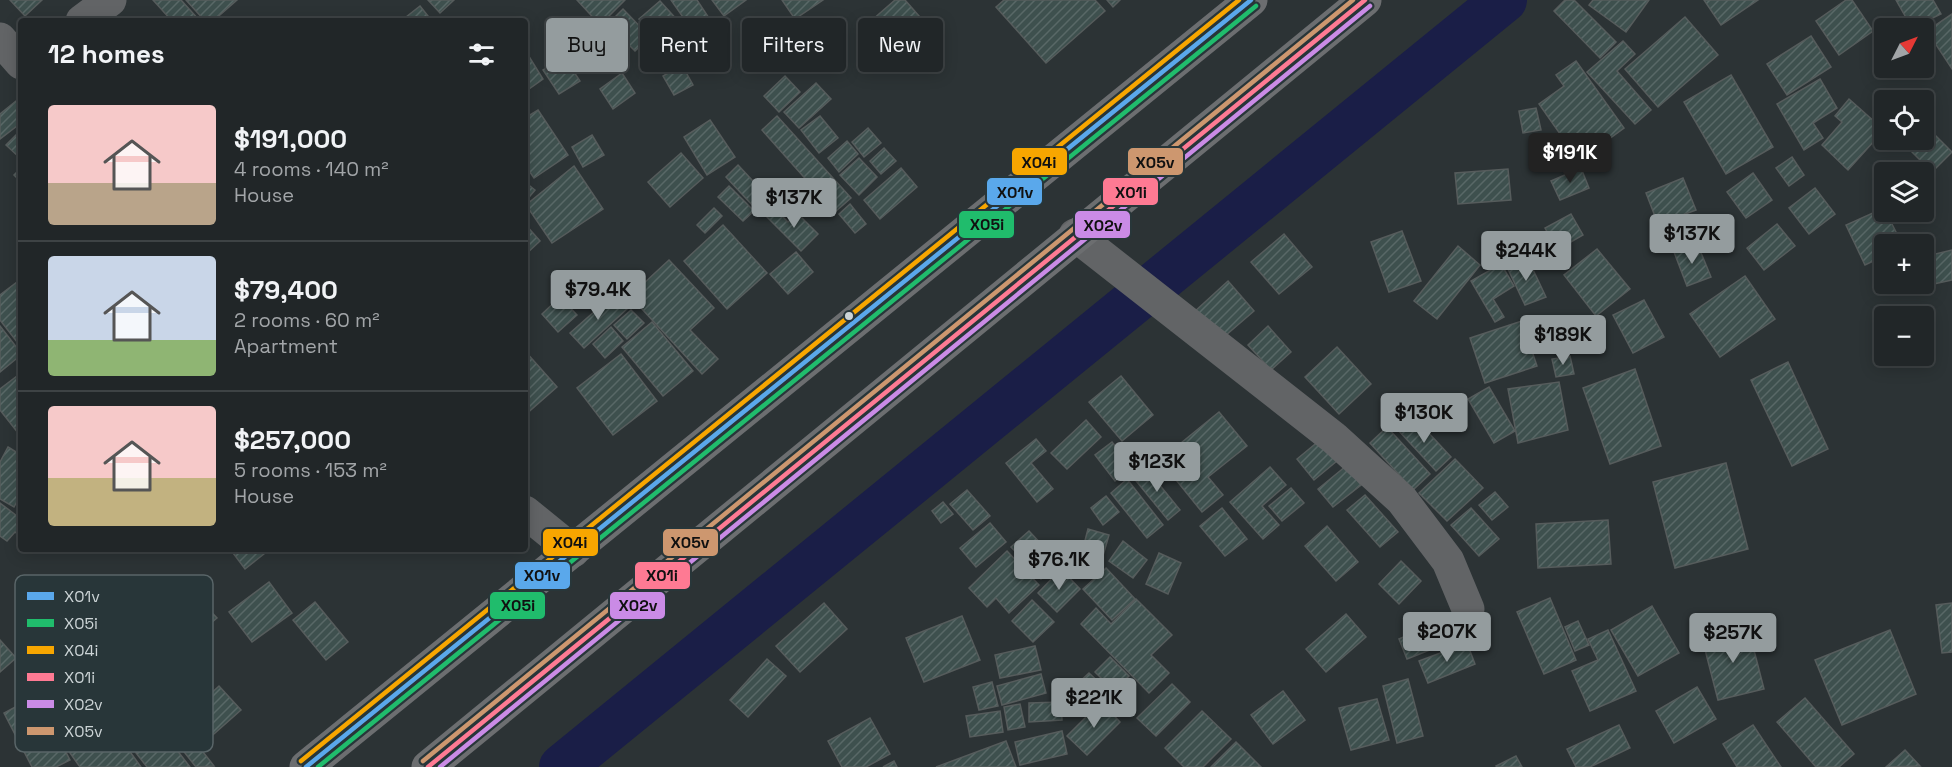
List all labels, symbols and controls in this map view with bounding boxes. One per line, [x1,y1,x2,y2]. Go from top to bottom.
chip: Buy [546,18,628,72]
chip: Rent [640,18,730,72]
chip: Filters [742,18,846,72]
chip: New [858,18,943,72]
north arrow [1874,18,1934,78]
map controls [1874,18,1934,366]
text: 12 homes [48,37,165,71]
icon: filters [465,38,498,71]
button: locate [1874,90,1934,150]
text: $191,000 [234,122,347,156]
icon: home [96,129,168,201]
pin: $191K [1528,133,1612,184]
text: $191K [1542,139,1598,165]
line badge: X04i [1011,147,1068,176]
line badge: X05v [1127,147,1184,176]
text: X04i [1021,152,1057,173]
text: X05v [1135,152,1175,173]
text: 4 rooms · 140 m² [234,156,389,182]
button: layers [1874,162,1934,222]
line badge: X01v [986,177,1043,206]
line badge: X01i [1102,177,1159,206]
pin: $137K [752,178,836,229]
text: House [234,182,294,208]
text: X01v [997,182,1034,203]
text: X01i [1115,182,1147,203]
text: $137K [766,184,822,210]
line badge: X05i [958,210,1015,239]
line badge: X02v [1074,210,1131,239]
text: X05i [970,214,1004,235]
pin: $137K [1650,214,1734,265]
text: X02v [1084,215,1123,236]
text: $137K [1664,220,1720,246]
pin: $244K [1484,231,1568,282]
button: + [1874,234,1934,294]
text: $244K [1495,237,1557,263]
pin: $79.4K [549,270,647,321]
text: $79,400 [234,273,338,307]
text: $79.4K [565,276,631,302]
icon: home [96,280,168,352]
button: − [1874,306,1934,366]
text: 2 rooms · 60 m² [234,307,380,333]
unlabelled marker [843,310,855,322]
pin: $189K [1521,315,1605,366]
text: $189K [1534,321,1592,347]
text: Apartment [234,333,338,359]
pin: $130K [1382,393,1466,444]
text: $130K [1395,399,1453,425]
text: $257,000 [234,423,351,457]
icon: home [96,430,168,502]
pin: $123K [1115,442,1199,493]
text: $123K [1128,448,1186,474]
text: 5 rooms · 153 m² [234,457,387,483]
text: House [234,483,294,509]
line badge: X04i [542,528,599,557]
line badge: X05v [662,528,719,557]
text: X04i [552,532,588,553]
text: X05v [670,532,710,553]
pin: $76.1K [1010,540,1108,591]
text: $76.1K [1028,546,1090,572]
line badge: X01v [514,561,571,590]
line badge: X01i [634,561,691,590]
text: X01v [524,565,561,586]
text: X01i [646,565,678,586]
legend [15,575,213,752]
text: X01v [64,586,100,607]
line badge: X05i [489,591,546,620]
line badge: X02v [609,591,666,620]
text: X05i [501,595,535,616]
text: X02v [619,595,658,616]
pin: $207K [1405,612,1489,663]
text: X05i [64,613,98,634]
pin: $257K [1691,613,1775,664]
text: $207K [1417,618,1477,644]
text: $257K [1703,619,1763,645]
text: X04i [64,640,98,661]
text: X01i [64,667,95,688]
pin: $221K [1052,678,1136,729]
text: $221K [1065,684,1123,710]
text: X02v [64,694,103,715]
text: X05v [64,721,103,742]

